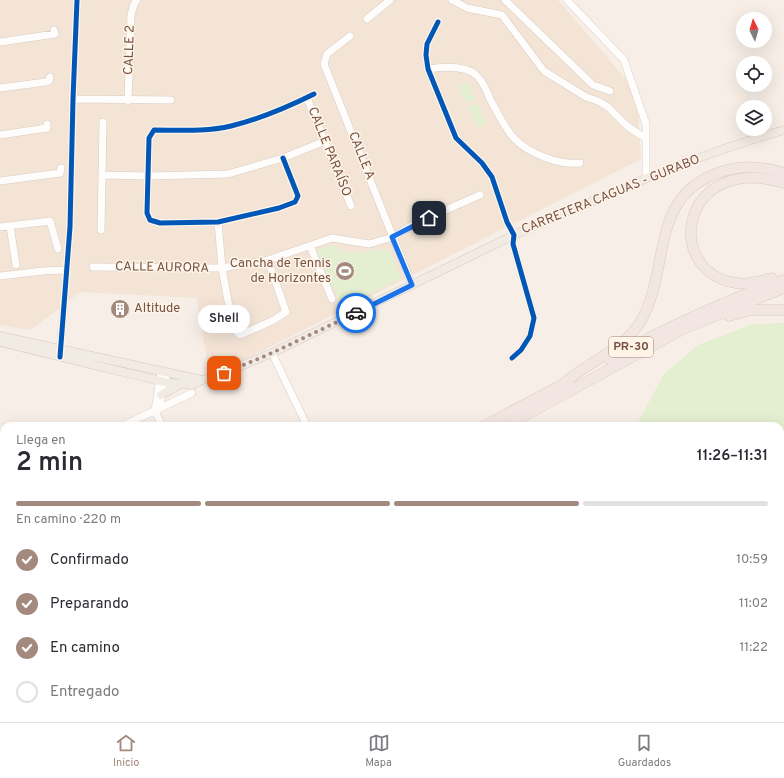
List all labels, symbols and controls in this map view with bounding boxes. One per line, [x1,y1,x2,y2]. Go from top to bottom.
north arrow [736,12,772,48]
map controls [736,12,772,136]
street label: CALLE 2 [121,25,139,75]
button: locate [736,56,772,92]
button: layers [736,100,772,136]
street label: CALLE PARAÍSO [304,104,356,199]
street label: CALLE A [344,130,378,183]
street label: CARRETERA CAGUAS - GURABO [520,152,702,238]
pin [412,201,446,235]
icon: home [418,207,440,229]
place label: Cancha de Tennis de Horizontes [230,256,331,287]
street label: CALLE AURORA [115,259,209,277]
sports icon: Cancha de Tennis de Horizontes [334,260,356,282]
courier [336,293,376,333]
building icon: Altitude [109,298,131,320]
place label: Altitude [134,301,180,317]
icon: car [345,302,367,324]
callout: Shell [198,305,250,333]
text: Shell [209,311,239,327]
road number: PR-30 [609,337,653,357]
pin [207,356,241,390]
icon: bag [213,362,235,384]
text: Llega en [16,433,66,449]
text: 2 min [16,447,83,480]
text: 11:26–11:31 [697,447,768,466]
text: En camino · 220 m [16,512,121,528]
icon: check [16,549,38,571]
text: Confirmado [50,551,129,570]
text: 10:59 [736,552,768,568]
icon: check [16,593,38,615]
text: Preparando [50,595,129,614]
text: 11:02 [739,596,768,612]
icon: check [16,637,38,659]
text: En camino [50,639,120,658]
text: 11:22 [739,640,768,656]
text: Entregado [50,683,119,702]
tab: Inicio [113,732,139,770]
tab: Mapa [365,732,392,770]
tab: Guardados [618,732,671,770]

